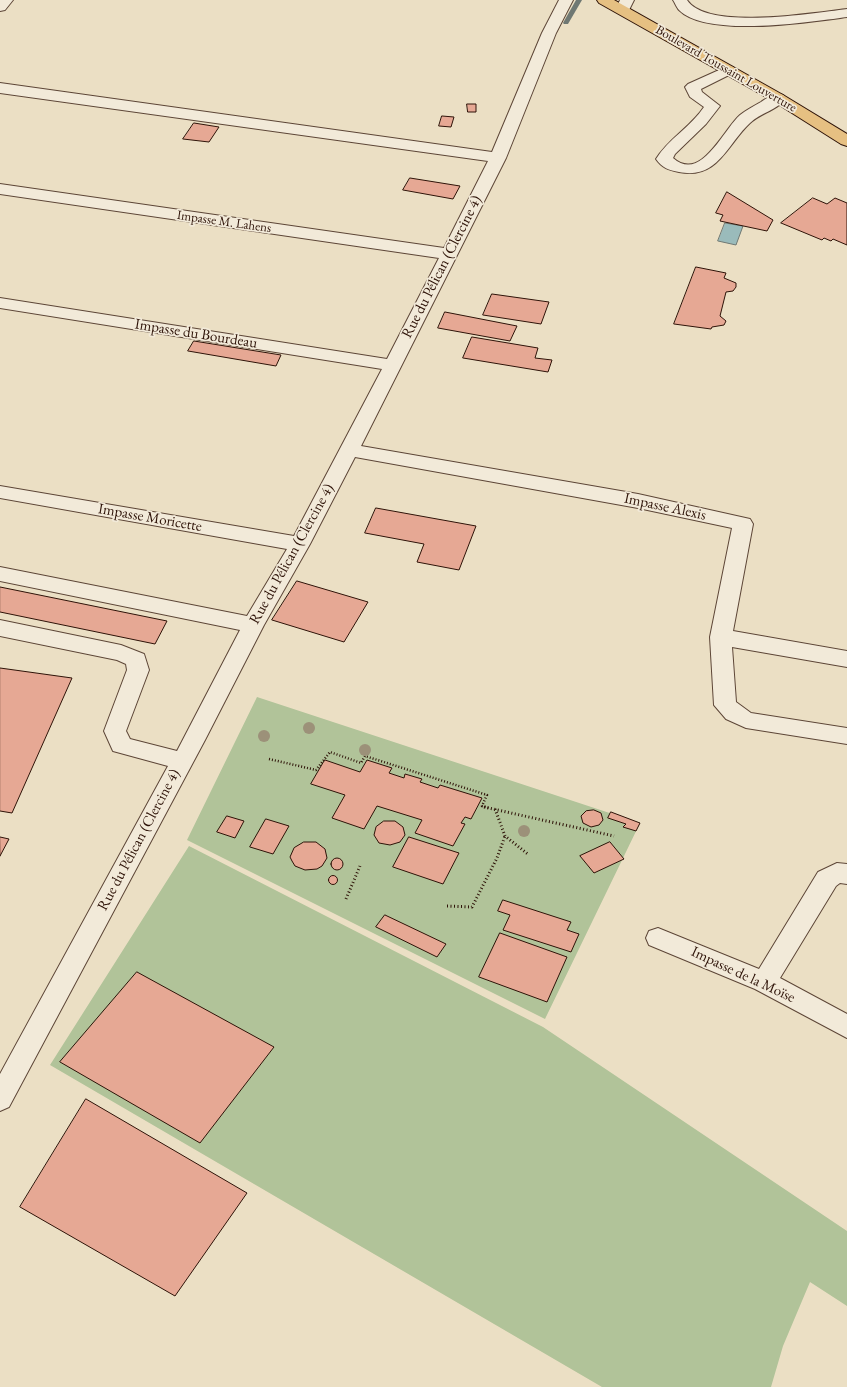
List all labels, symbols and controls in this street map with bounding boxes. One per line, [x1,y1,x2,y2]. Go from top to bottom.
street label: Boulevard Toussaint Louverture [653,22,799,116]
street label: Rue du Pélican (Clercine 4) [398,193,486,341]
street label: Impasse M. Lahens [176,208,272,236]
street label: Impasse du Bourdeau [133,315,259,353]
street label: Rue du Pélican (Clercine 4) [246,481,338,627]
street label: Impasse Alexis [622,490,708,524]
street label: Impasse Moricette [97,500,203,536]
street label: Rue du Pélican (Clercine 4) [94,766,184,914]
street label: Impasse de la Moïse [688,943,798,1007]

